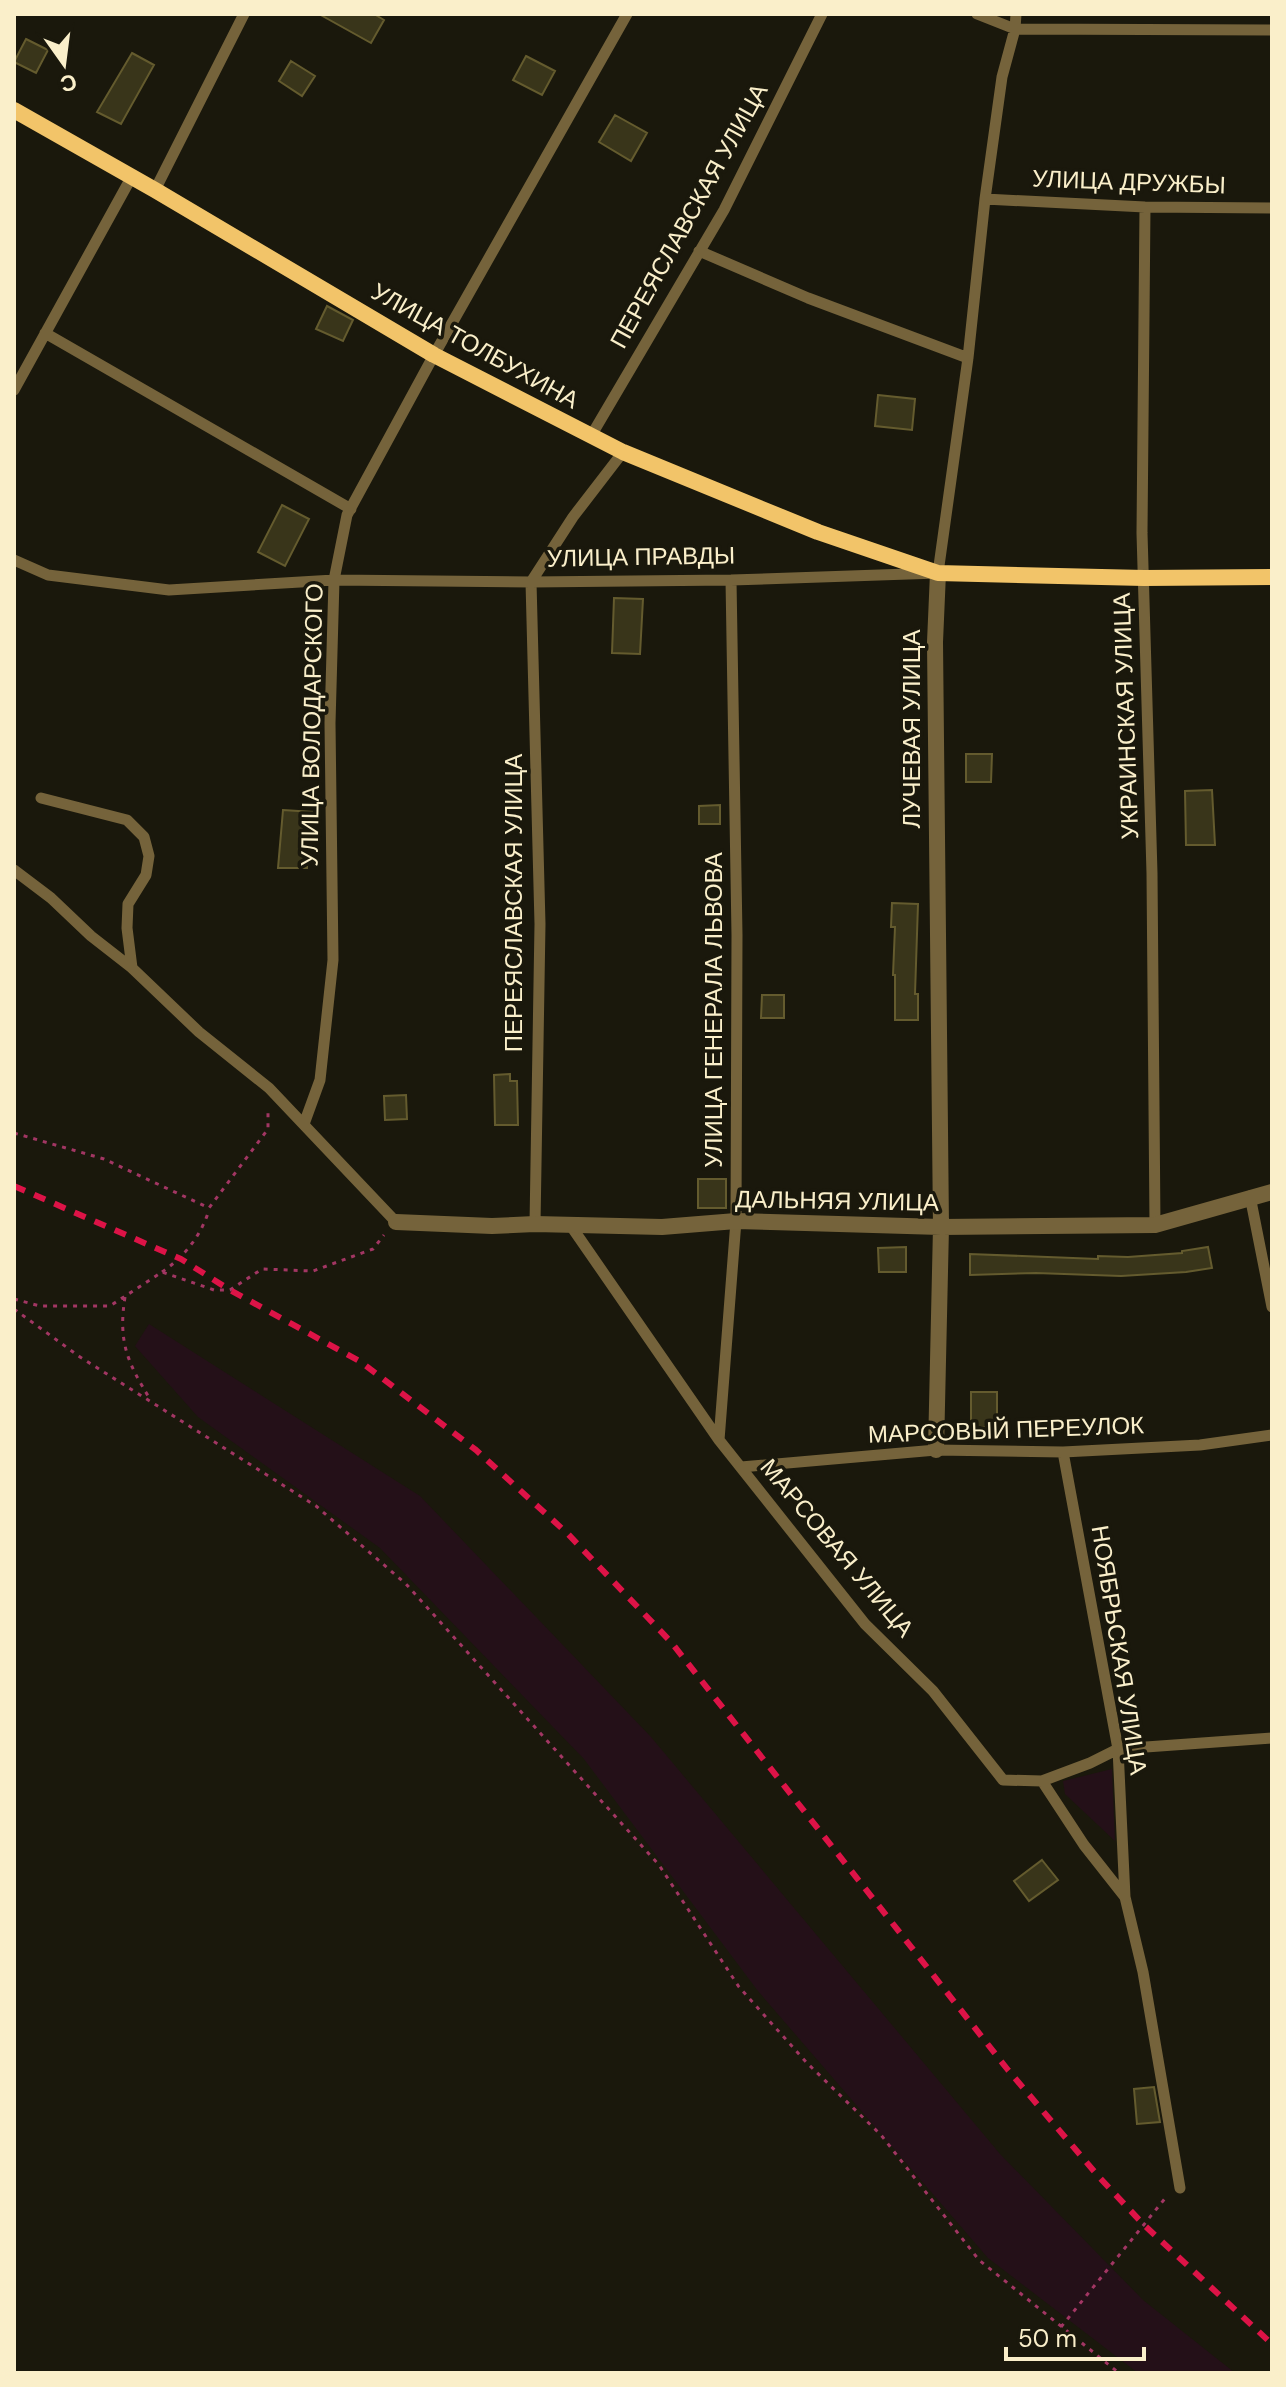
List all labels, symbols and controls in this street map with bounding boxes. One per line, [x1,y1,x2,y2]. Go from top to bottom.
north arrow [24,24,104,104]
text: С [57,67,80,99]
street label: ПЕРЕЯСЛАВСКАЯ УЛИЦА [603,78,774,354]
street label: УЛИЦА ДРУЖБЫ [1032,163,1226,200]
street label: УЛИЦА ТОЛБУХИНА [366,276,584,415]
street label: УЛИЦА ПРАВДЫ [547,539,735,574]
street label: УЛИЦА ВОЛОДАРСКОГО [294,583,329,867]
street label: УКРАИНСКАЯ УЛИЦА [1106,592,1145,840]
street label: ЛУЧЕВАЯ УЛИЦА [896,629,927,829]
street label: ПЕРЕЯСЛАВСКАЯ УЛИЦА [498,754,529,1052]
street label: УЛИЦА ГЕНЕРАЛА ЛЬВОВА [698,852,729,1168]
street label: ДАЛЬНЯЯ УЛИЦА [735,1183,939,1218]
street label: МАРСОВЫЙ ПЕРЕУЛОК [867,1409,1145,1450]
street label: МАРСОВАЯ УЛИЦА [754,1452,921,1643]
street label: НОЯБРЬСКАЯ УЛИЦА [1084,1523,1155,1777]
scale bar [1006,2311,1144,2361]
text: 50 m [1018,2323,1077,2354]

